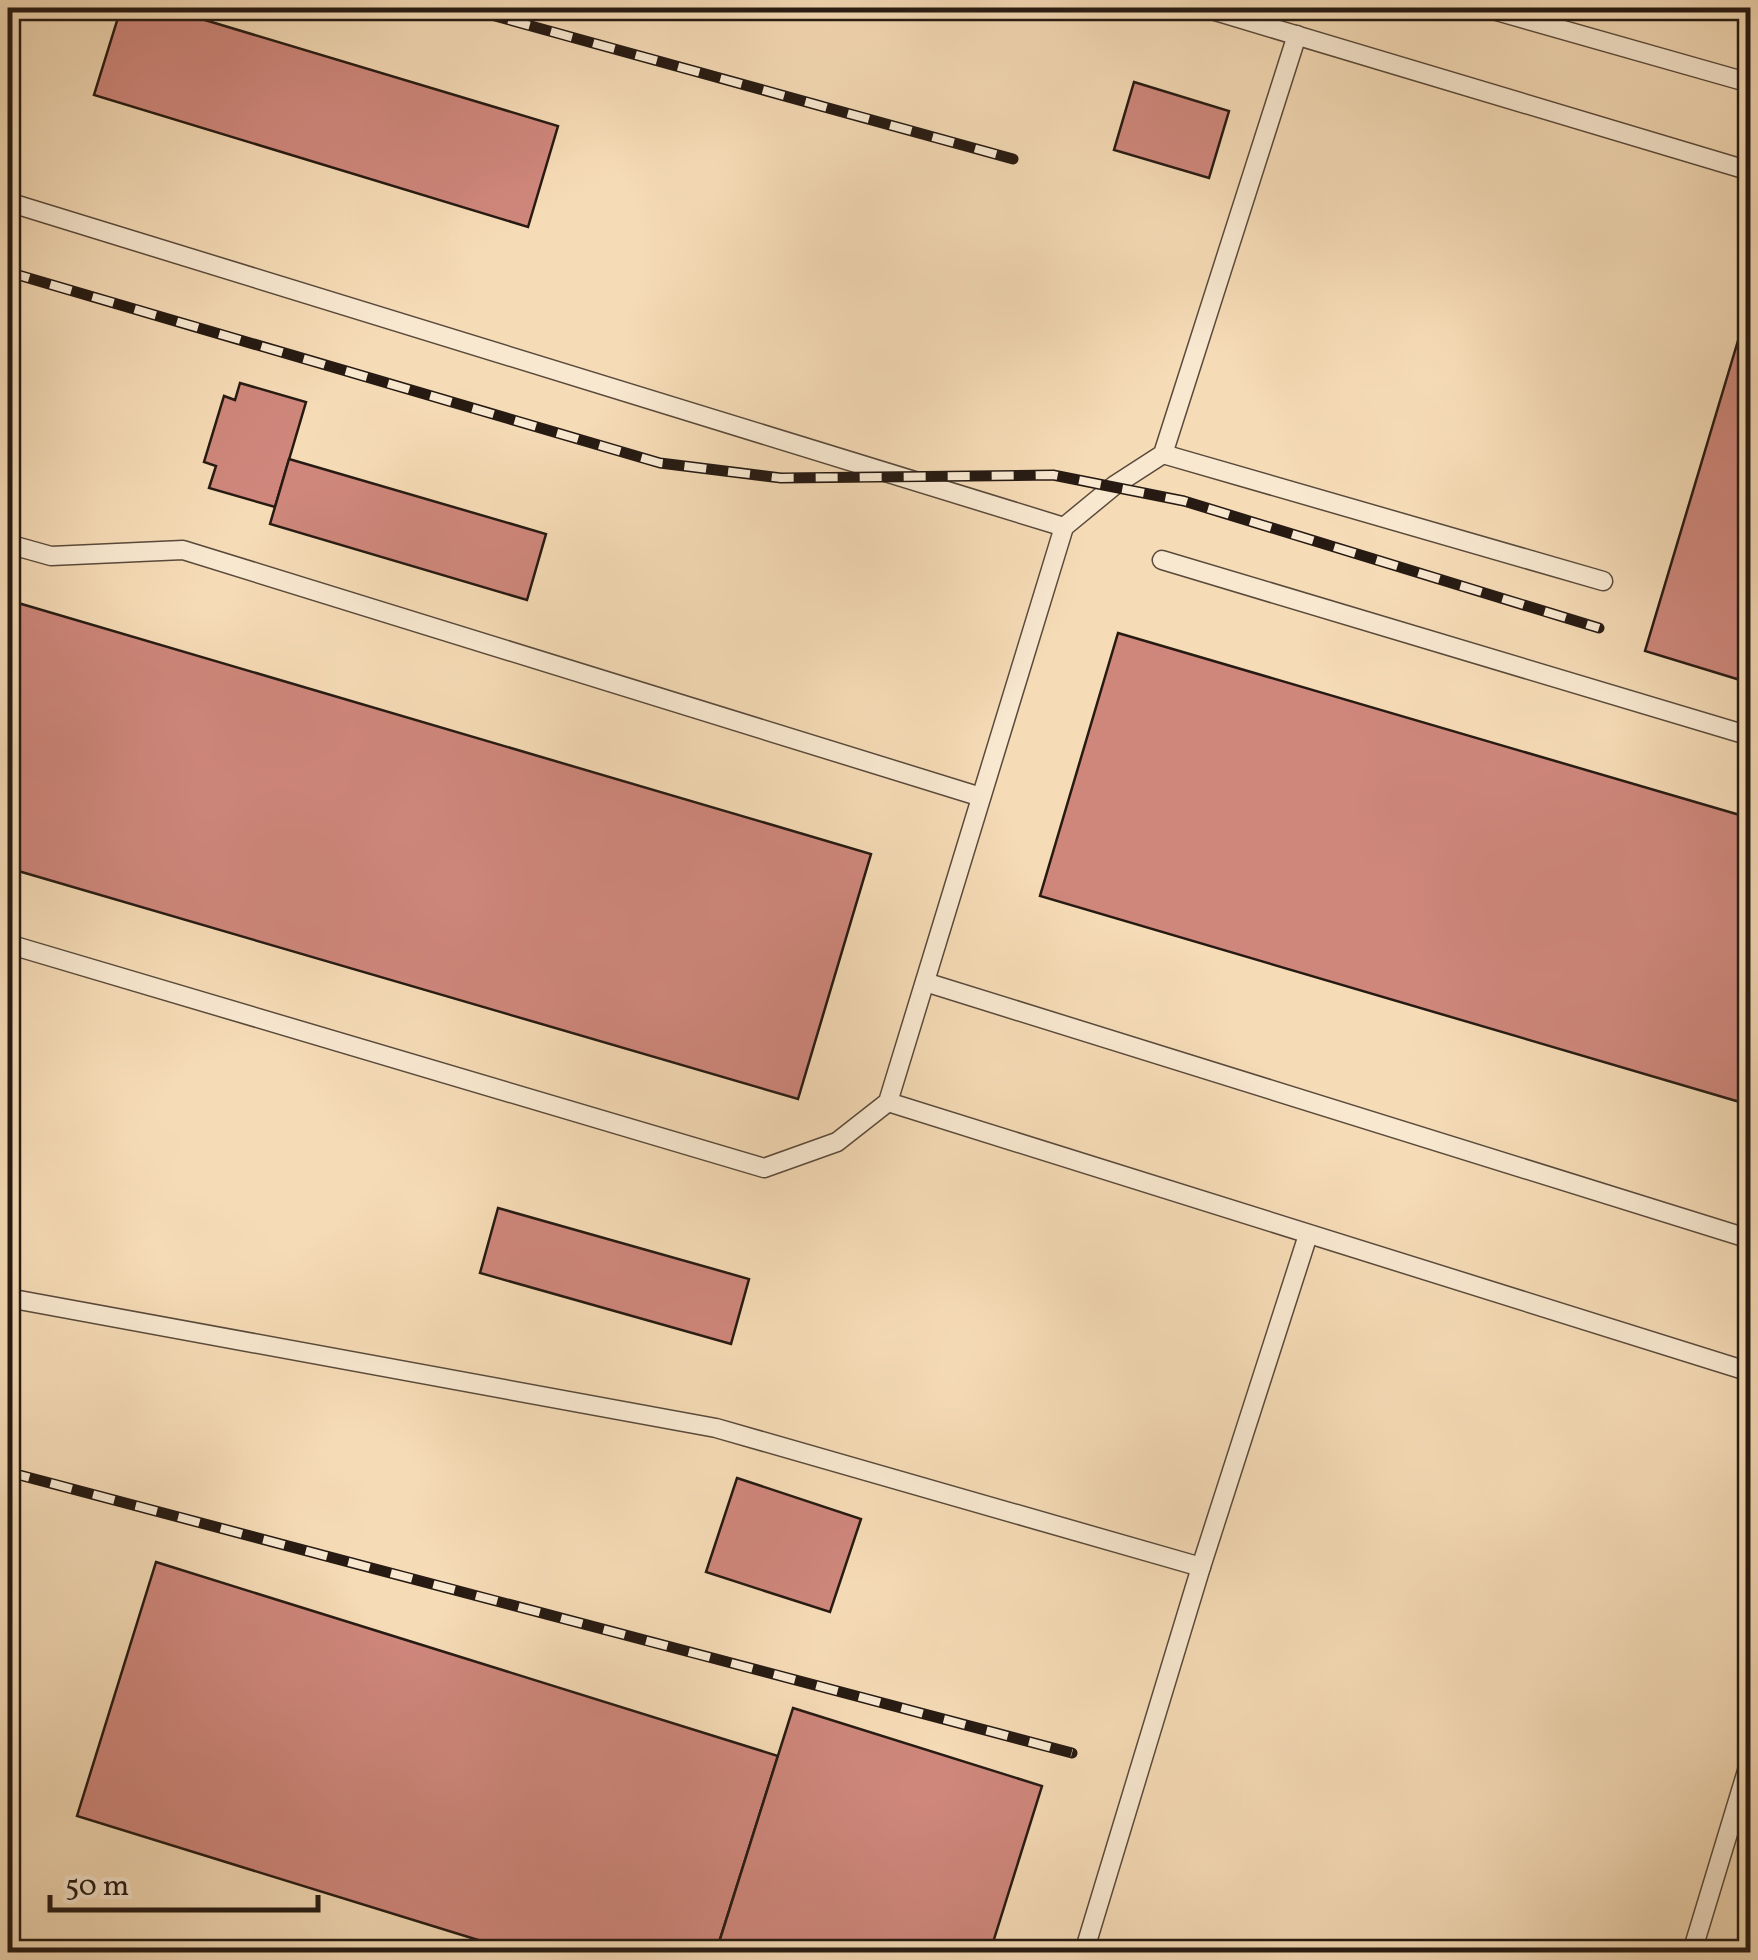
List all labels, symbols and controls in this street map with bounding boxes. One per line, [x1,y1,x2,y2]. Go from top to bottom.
scale bar [50,1850,318,1912]
text: 50 m [65,1866,129,1908]

